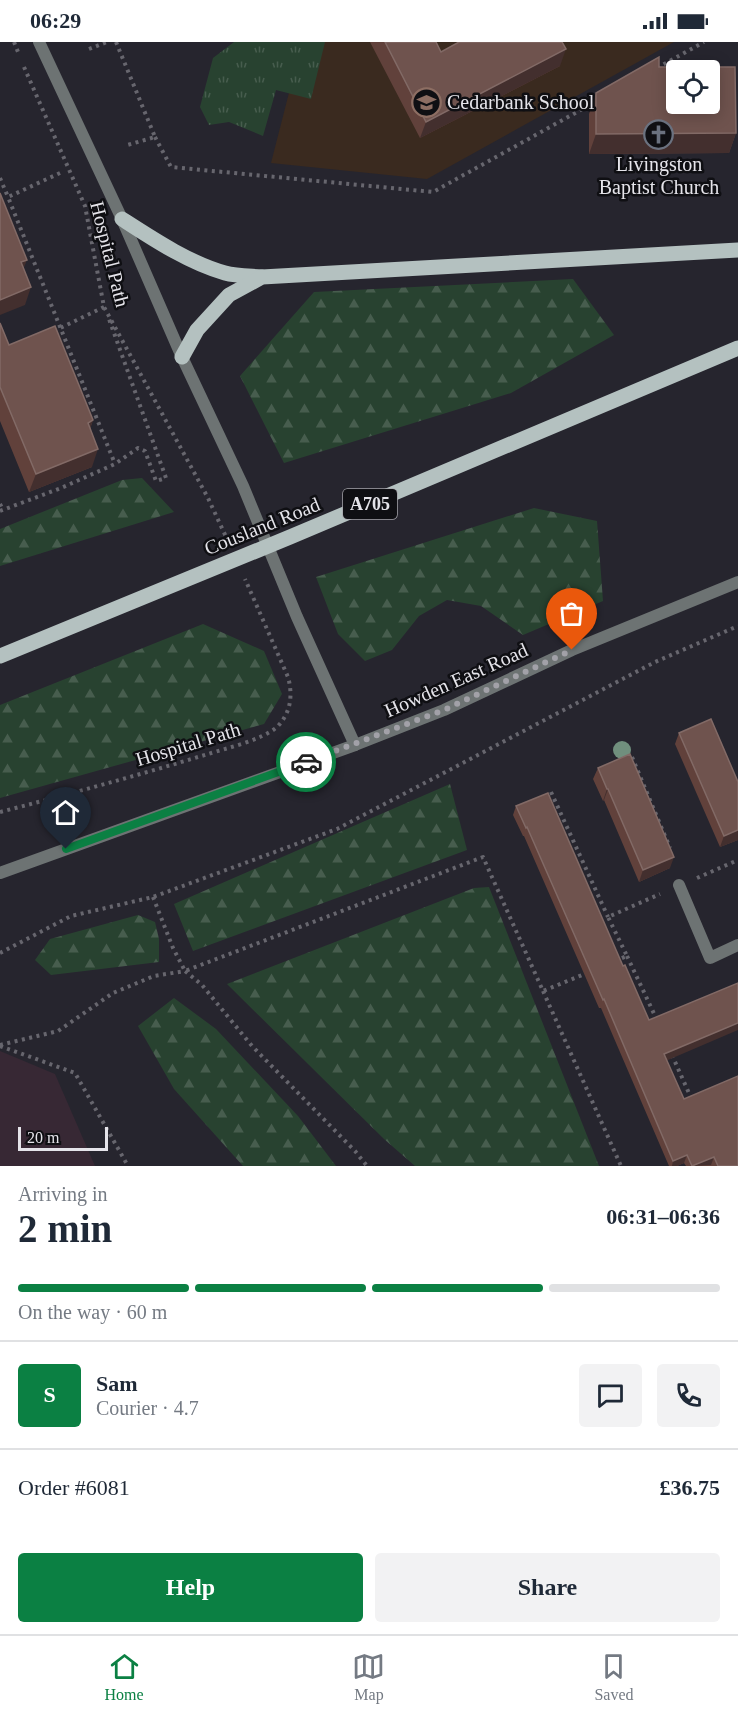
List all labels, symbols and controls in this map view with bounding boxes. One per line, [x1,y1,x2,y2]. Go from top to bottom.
text: 06:29 [30,8,81,33]
map controls [666,60,720,114]
button: locate [666,60,720,114]
school or university icon: Cedarbank School [410,86,442,118]
place label: Cedarbank School [447,91,595,113]
church icon: Livingston Baptist Church [643,118,675,150]
place label: Livingston Baptist Church [599,153,719,199]
street label: Hospital Path [85,199,134,309]
road number: A705 [343,489,397,519]
street label: Cousland Road [201,493,323,559]
pin [546,588,597,650]
icon: bag [555,597,588,630]
street label: Howden East Road [381,639,531,721]
street label: Hospital Path [133,718,243,771]
courier [276,732,336,792]
icon: car [290,746,323,779]
pin [40,787,91,849]
icon: home [49,796,82,829]
scale bar [18,1124,108,1152]
text: 20 m [27,1129,59,1146]
text: Arriving in [18,1183,107,1205]
text: 06:31–06:36 [606,1204,720,1229]
text: 2 min [18,1207,112,1250]
text: On the way · 60 m [18,1301,167,1323]
button: chat [579,1364,642,1427]
button: phone [657,1364,720,1427]
text: Sam [96,1371,138,1396]
text: S [43,1382,56,1407]
text: Courier · 4.7 [96,1397,199,1419]
text: Order #6081 [18,1475,130,1500]
text: £36.75 [660,1475,720,1500]
button: Help [18,1553,363,1622]
button: Share [375,1553,720,1622]
tab: Home [104,1650,144,1704]
tab: Map [352,1650,385,1704]
tab: Saved [594,1650,634,1704]

